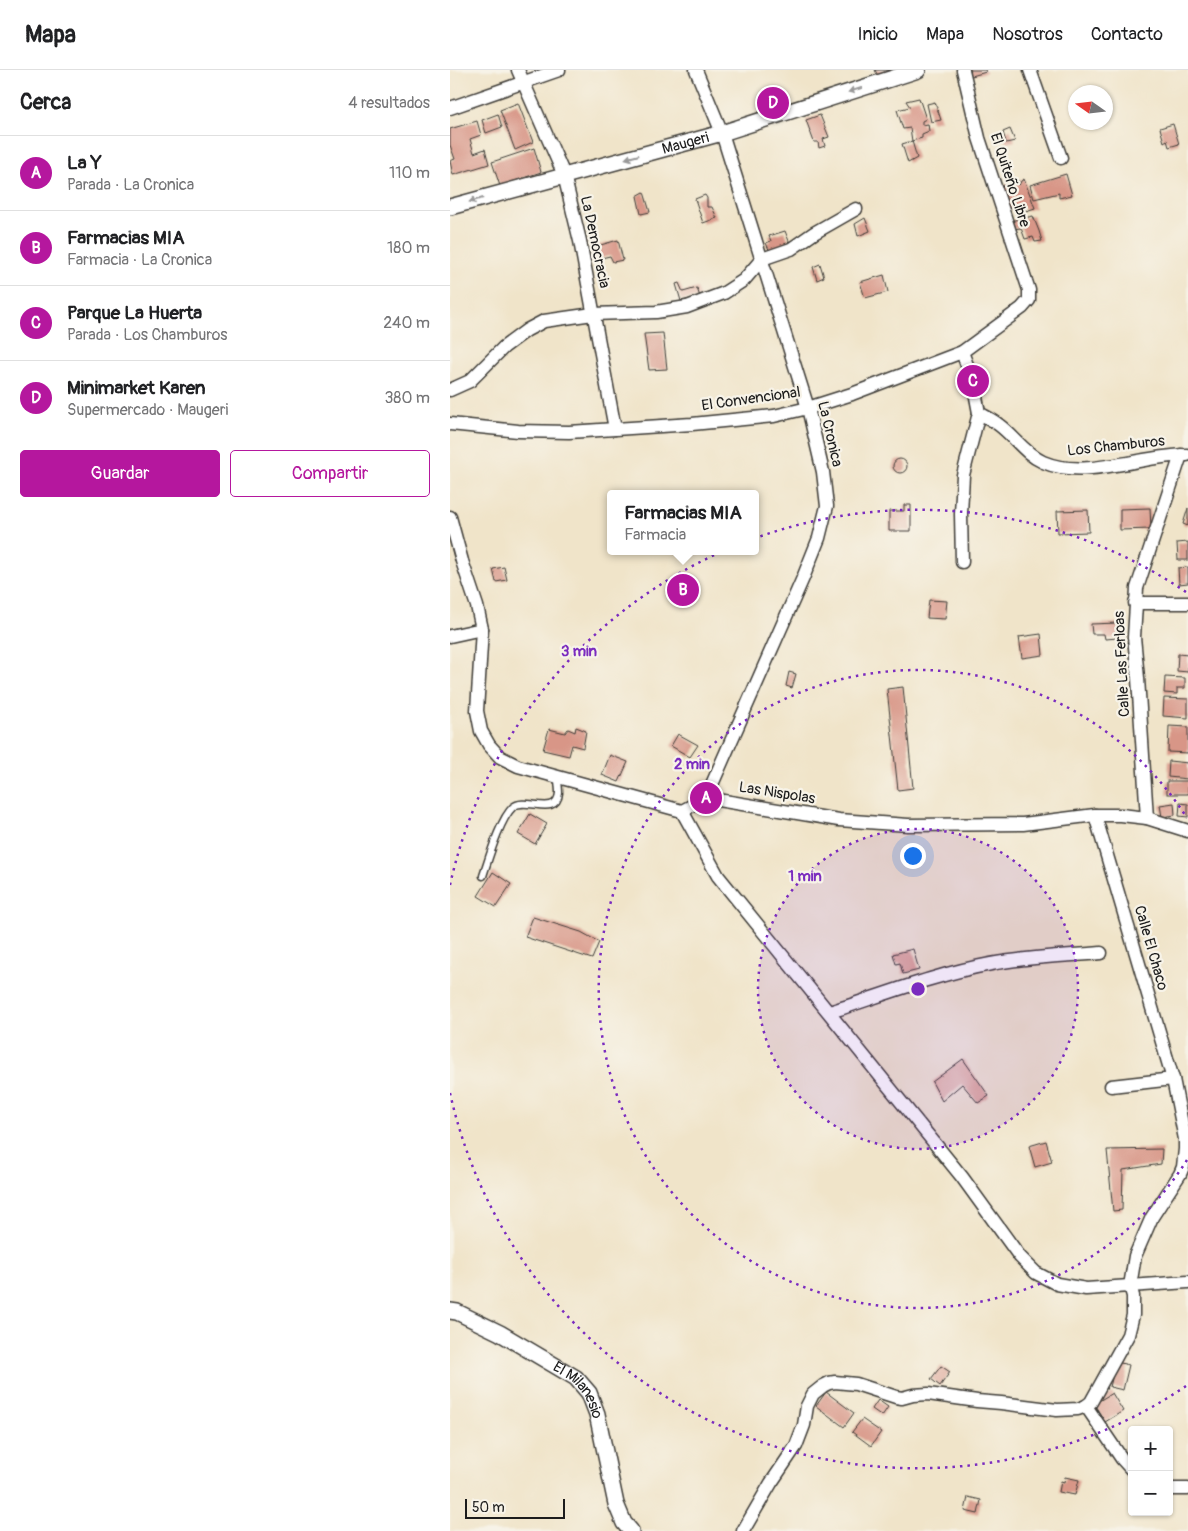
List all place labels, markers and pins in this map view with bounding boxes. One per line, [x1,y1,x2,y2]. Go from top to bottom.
pin: D [757,84,789,122]
pin: C [957,362,989,400]
pin: B [667,571,699,609]
pin: A [690,779,722,817]
centre of rings [909,980,927,998]

